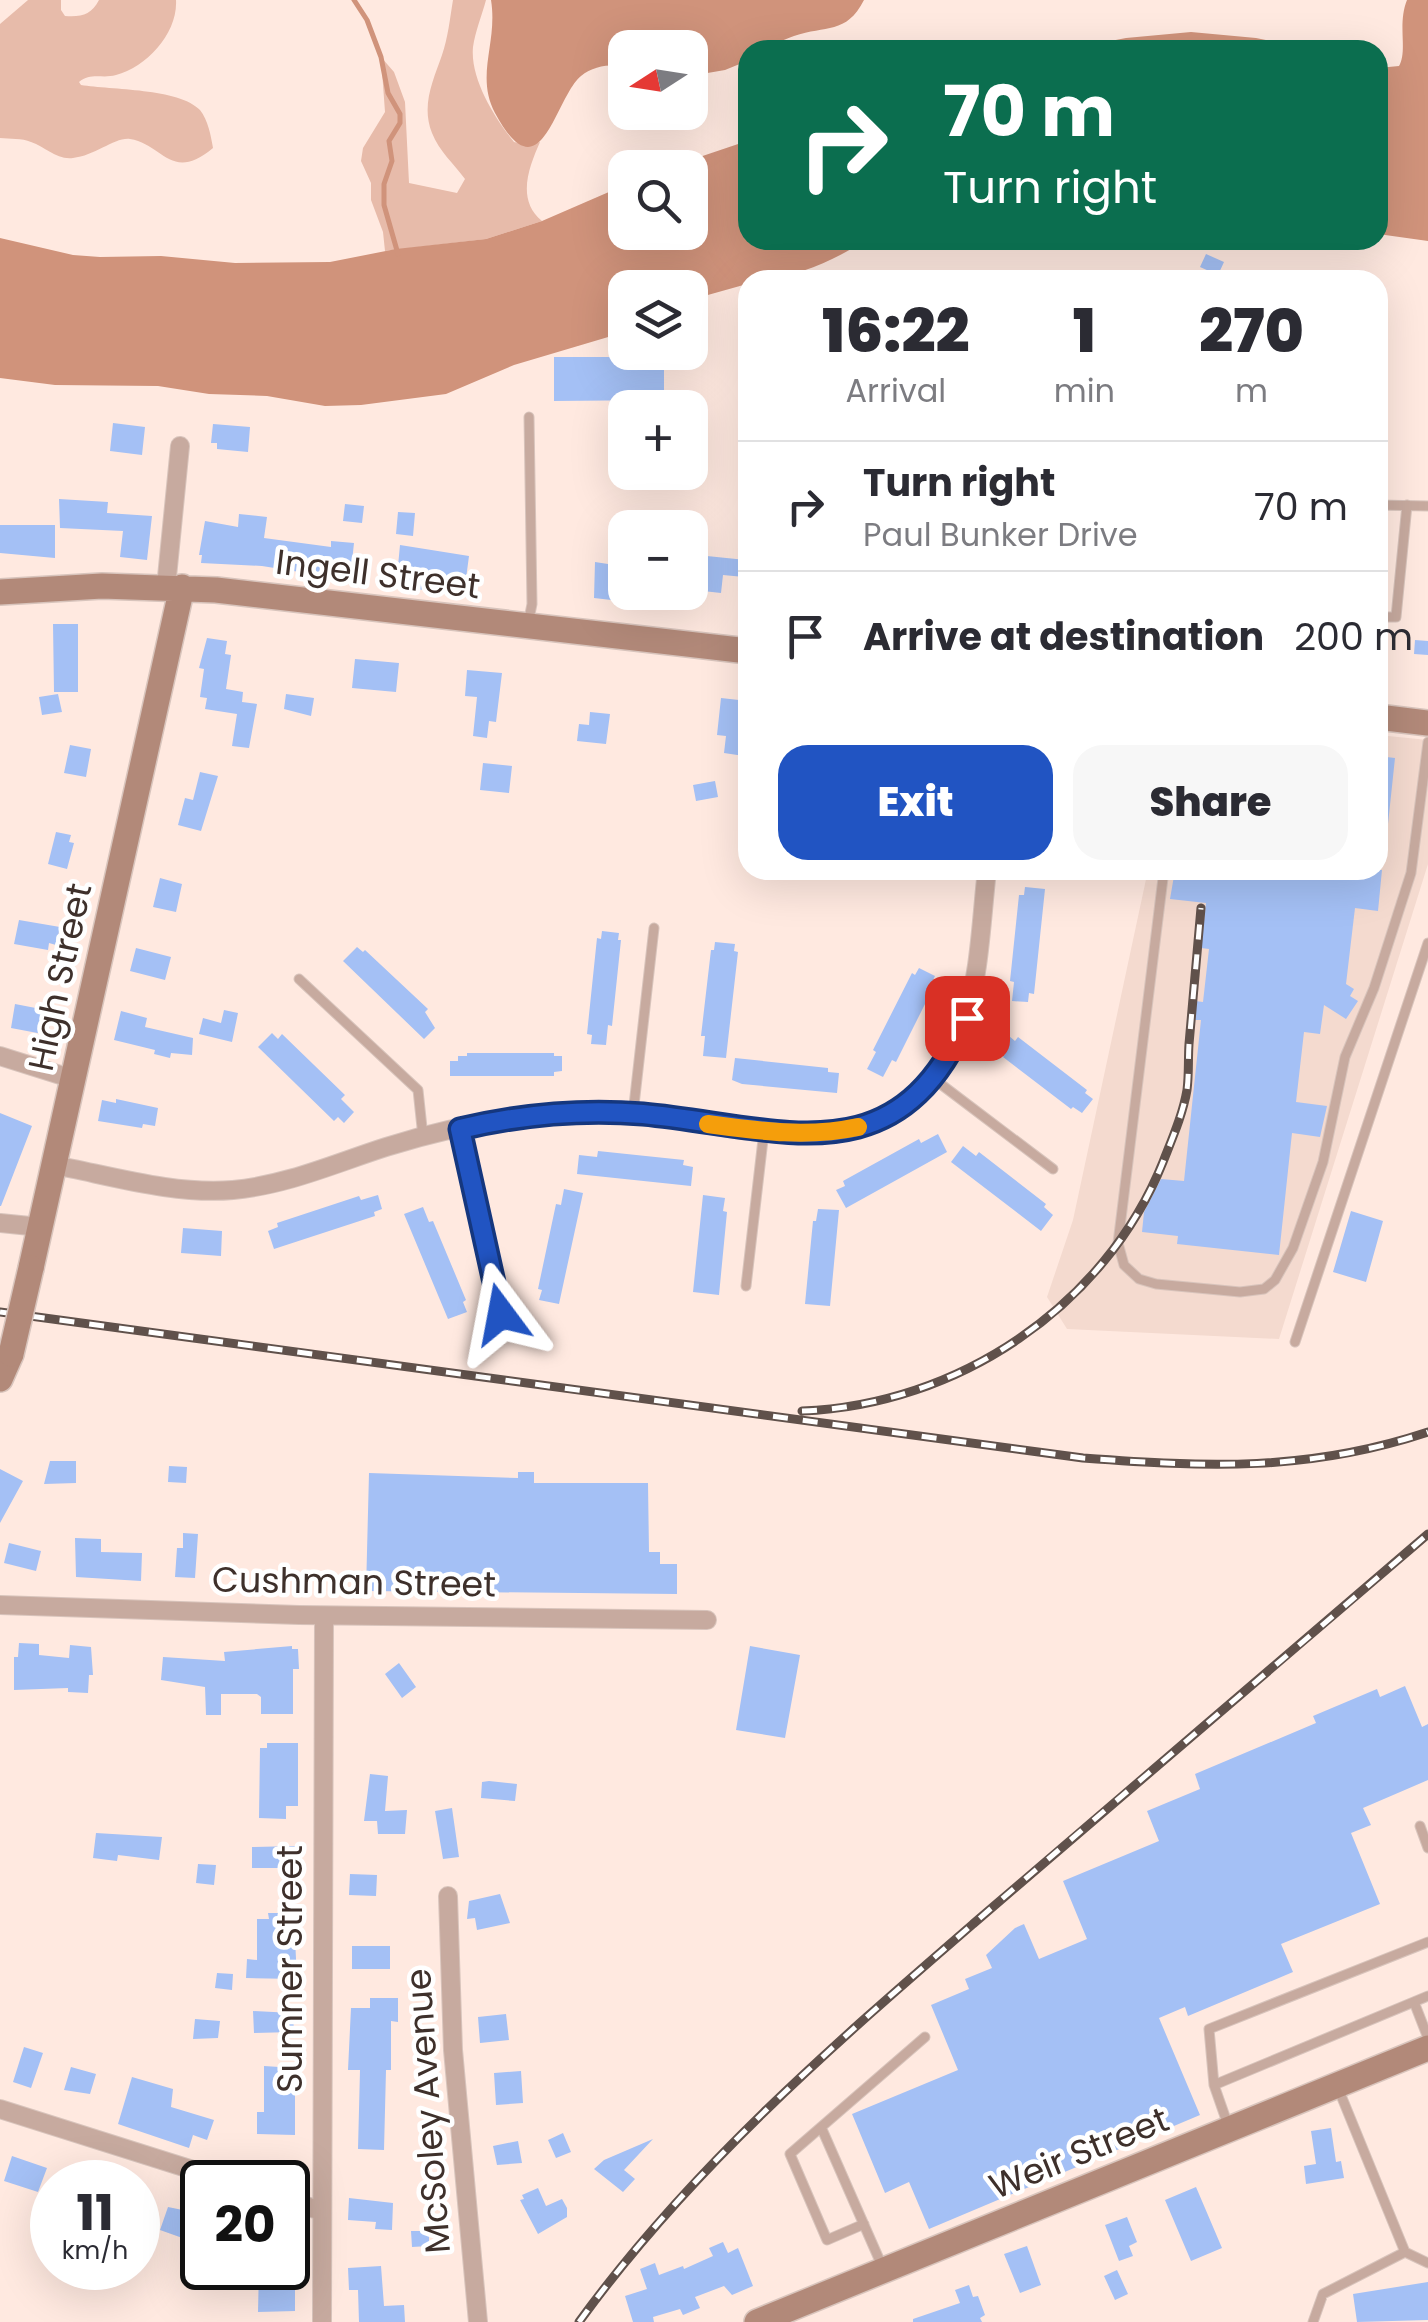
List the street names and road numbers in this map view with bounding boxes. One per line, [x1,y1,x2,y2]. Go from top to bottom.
street label: Ingell Street [273,537,483,610]
street label: High Street [16,879,103,1075]
street label: Cushman Street [212,1555,496,1608]
street label: Sumner Street [265,1845,314,2093]
street label: McSoley Avenue [393,1967,462,2255]
street label: Weir Street [982,2094,1176,2211]

